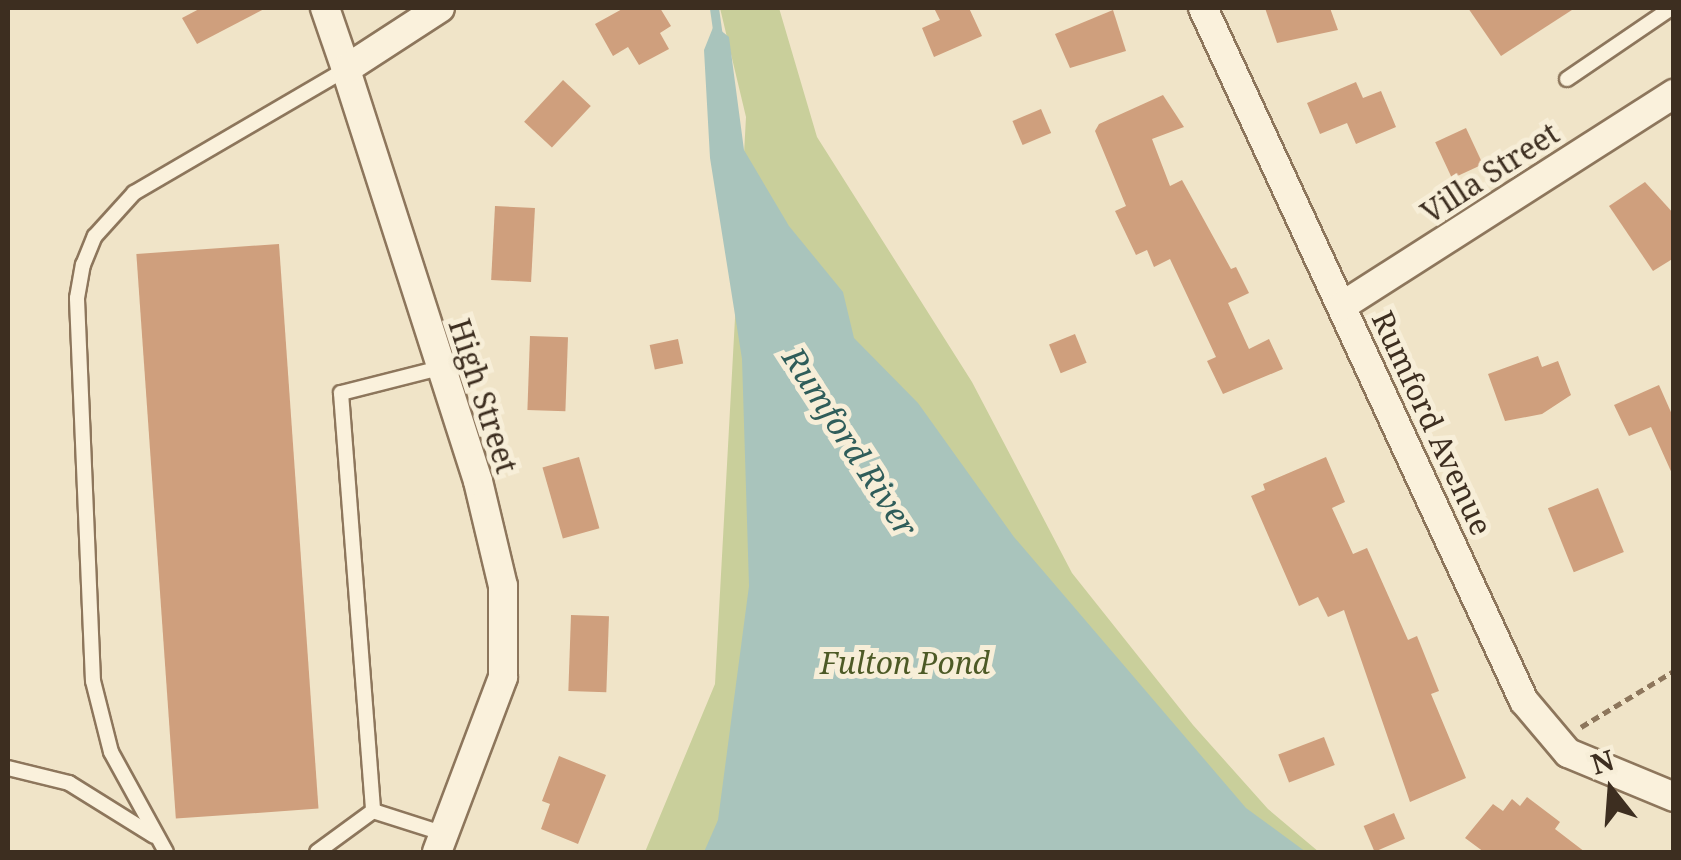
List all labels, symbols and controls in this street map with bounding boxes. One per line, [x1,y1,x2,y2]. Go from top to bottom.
street label: Villa Street [1414,115,1566,231]
street label: Rumford Avenue [1364,305,1500,541]
street label: High Street [441,314,525,478]
water label: Rumford River [775,340,925,544]
park label: Fulton Pond [820,645,990,681]
north arrow [1561,740,1661,840]
text: N [1586,740,1618,783]

